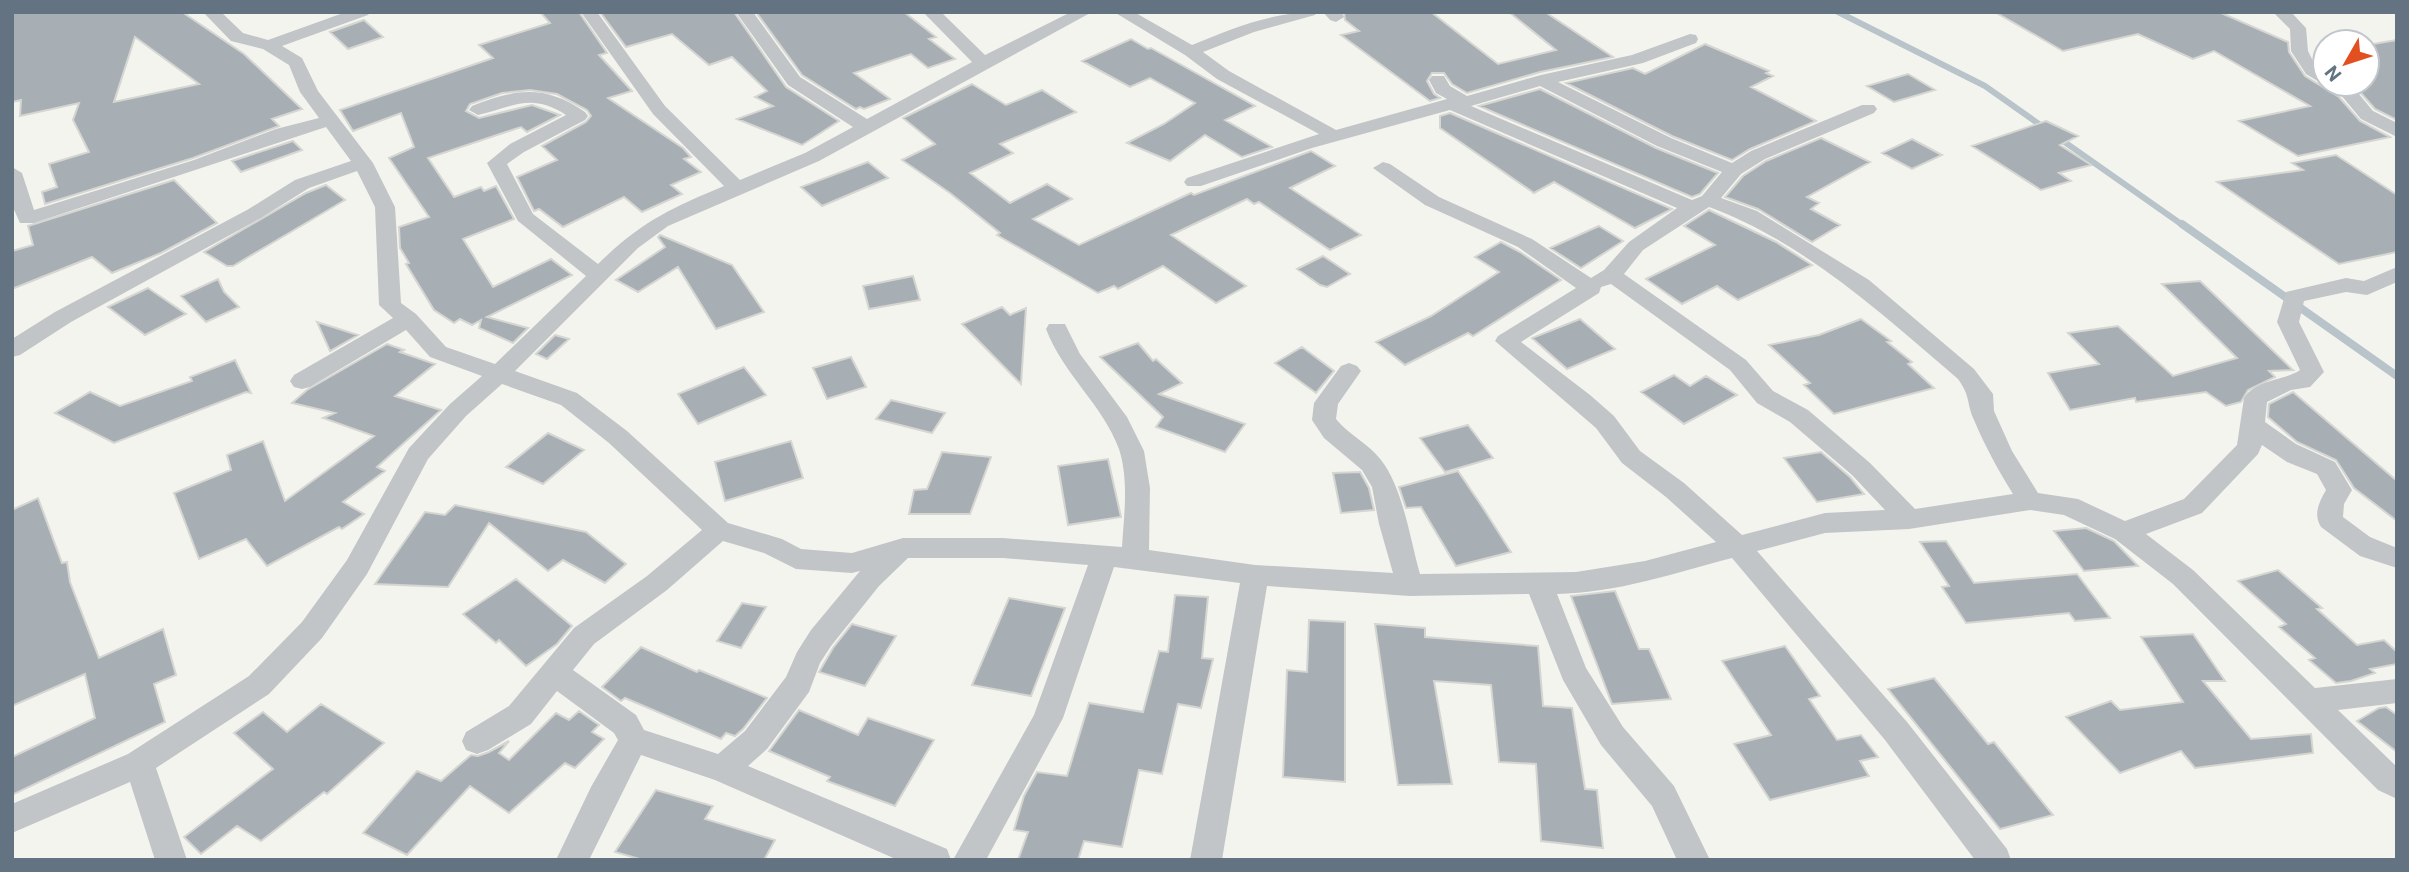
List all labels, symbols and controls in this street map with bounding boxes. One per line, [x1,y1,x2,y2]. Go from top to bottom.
north arrow [2311,28,2381,98]
text: N [2320,61,2346,86]

